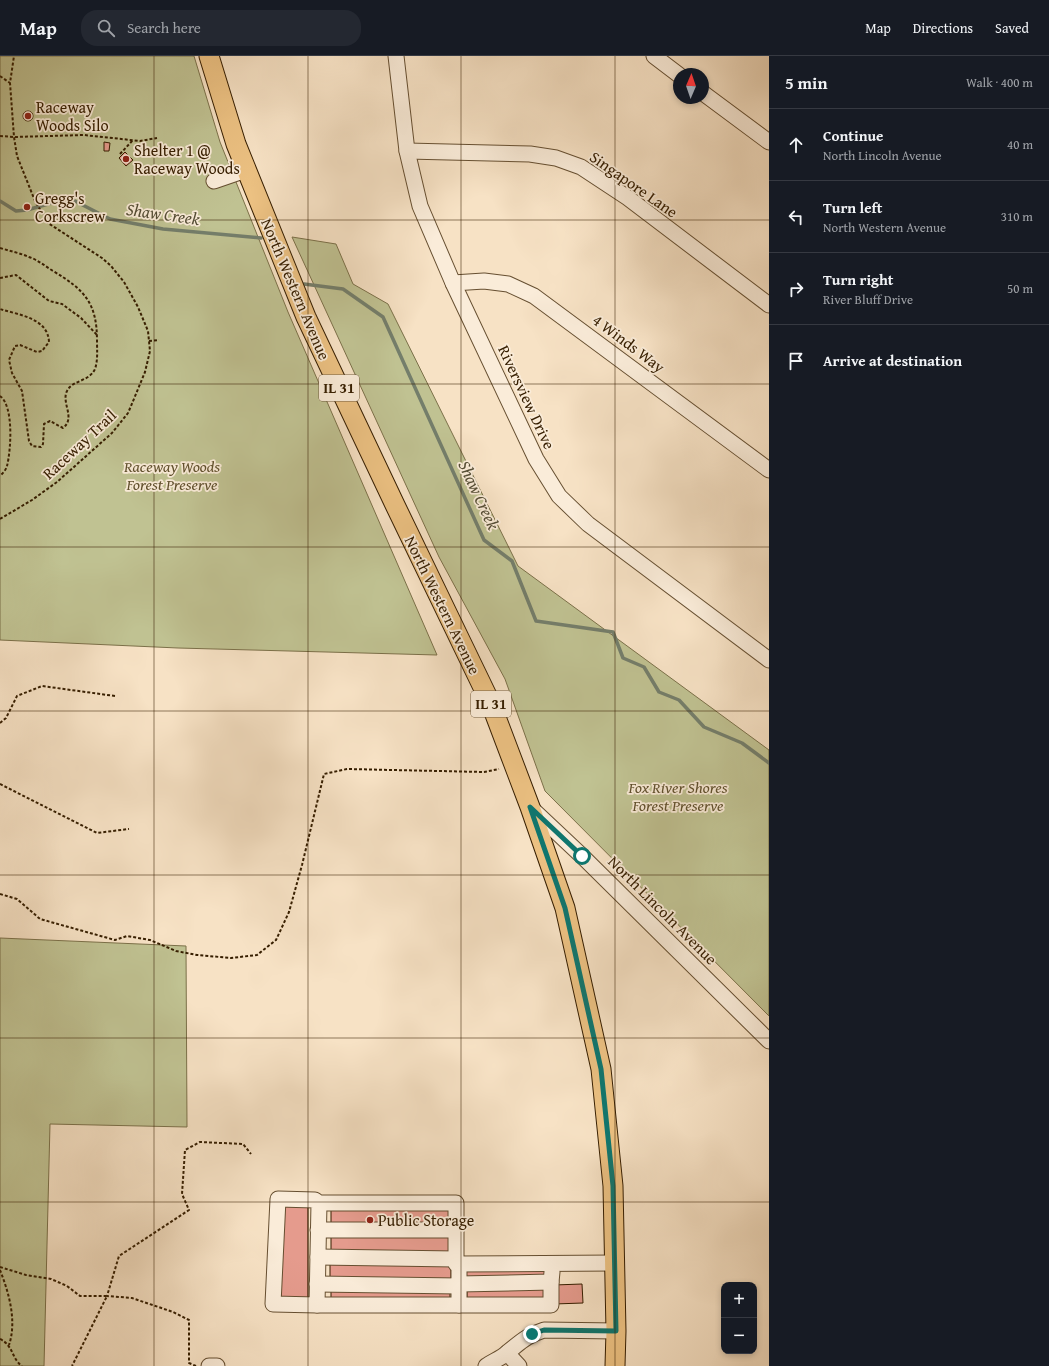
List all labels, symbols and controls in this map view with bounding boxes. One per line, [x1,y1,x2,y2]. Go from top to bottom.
search box [81,10,361,46]
text: Map [20,14,57,42]
icon: search [95,17,117,39]
text: Search here [127,17,201,38]
text: Map [865,18,891,38]
text: Directions [913,18,973,38]
text: Saved [995,18,1029,38]
north arrow [673,68,709,104]
text: 5 min [785,70,827,95]
text: Walk · 400 m [966,73,1033,92]
place label: Raceway Woods Silo [36,95,109,137]
marker: Raceway Woods Silo [23,111,33,121]
text: Continue [823,125,884,146]
icon: ahead [785,134,807,156]
text: 40 m [1007,135,1033,154]
place label: Shelter 1 @ Raceway Woods [134,138,240,180]
street label: Singapore Lane [585,145,683,223]
text: North Lincoln Avenue [823,146,942,165]
marker: Shelter 1 @ Raceway Woods [121,154,131,164]
place label: Gregg's Corkscrew [35,186,106,228]
water label: Shaw Creek [125,196,202,231]
text: Turn left [823,197,882,218]
marker: Gregg's Corkscrew [22,202,32,212]
icon: left [785,206,807,228]
text: 310 m [1001,207,1033,226]
street label: North Western Avenue [255,215,337,363]
text: North Western Avenue [823,218,946,237]
text: Turn right [823,269,894,290]
icon: right [785,278,807,300]
text: 50 m [1007,279,1033,298]
text: River Bluff Drive [823,290,913,309]
street label: 4 Winds Way [588,308,670,378]
street label: Riversview Drive [492,341,562,453]
icon: arrive [785,350,807,372]
text: Arrive at destination [823,350,962,371]
road number: IL 31 [319,375,359,401]
street label: Raceway Trail [37,403,122,485]
park label: Raceway Woods Forest Preserve [123,454,220,496]
water label: Shaw Creek [452,456,507,534]
street label: North Western Avenue [399,532,487,678]
road number: IL 31 [471,691,511,717]
park label: Fox River Shores Forest Preserve [627,775,728,817]
route start [573,847,591,865]
street label: North Lincoln Avenue [603,850,723,970]
place label: Public Storage [378,1208,474,1232]
marker: Public Storage [365,1215,375,1225]
map controls [721,1282,757,1354]
button: + [721,1282,757,1318]
button: − [721,1318,757,1354]
route end [523,1325,541,1343]

